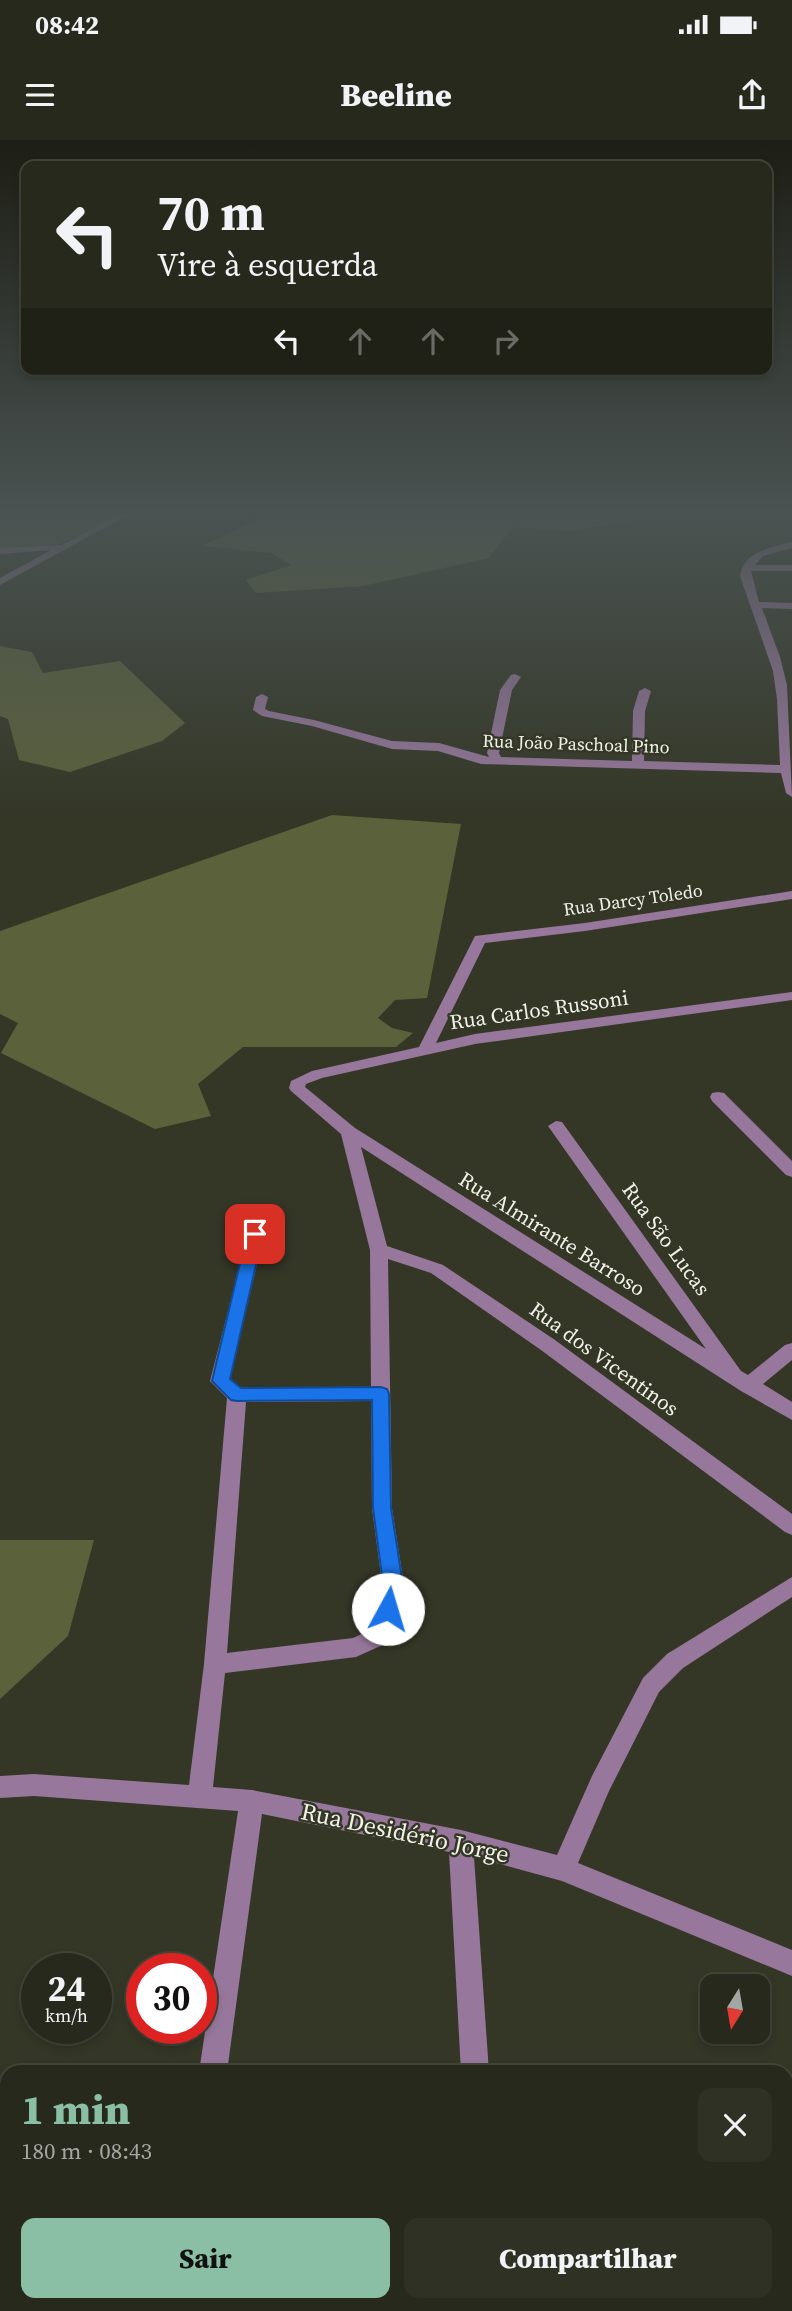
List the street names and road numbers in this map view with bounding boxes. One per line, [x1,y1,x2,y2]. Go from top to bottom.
street label: Rua João Paschoal Pino [482,728,670,759]
street label: Rua Darcy Toledo [562,877,704,922]
street label: Rua Carlos Russoni [448,983,630,1036]
street label: Rua Almirante Barroso [454,1164,651,1303]
street label: Rua São Lucas [616,1176,717,1301]
street label: Rua dos Vicentinos [524,1295,685,1423]
street label: Rua Desidério Jorge [298,1794,512,1871]

